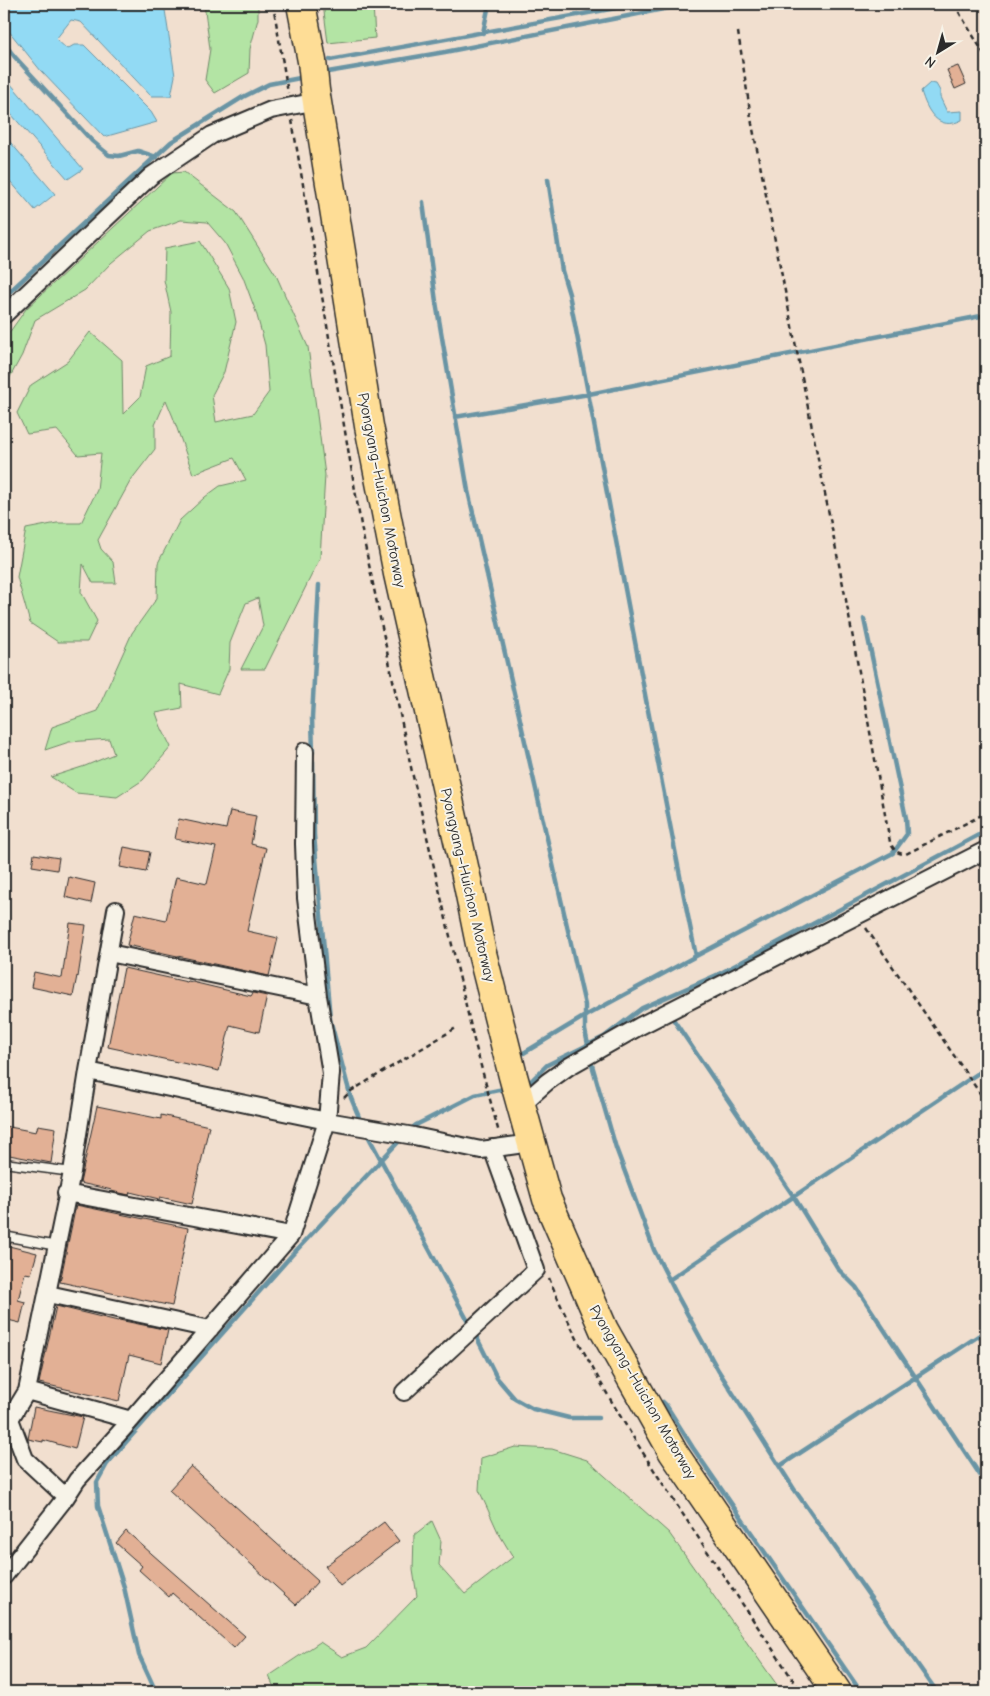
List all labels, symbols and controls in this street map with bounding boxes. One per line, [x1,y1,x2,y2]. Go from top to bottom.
north arrow [912,28,962,78]
text: N [922,52,939,72]
street label: Pyongyang–Huichon Motorway [354,391,410,589]
street label: Pyongyang–Huichon Motorway [437,786,499,984]
street label: Pyongyang–Huichon Motorway [586,1302,700,1483]

